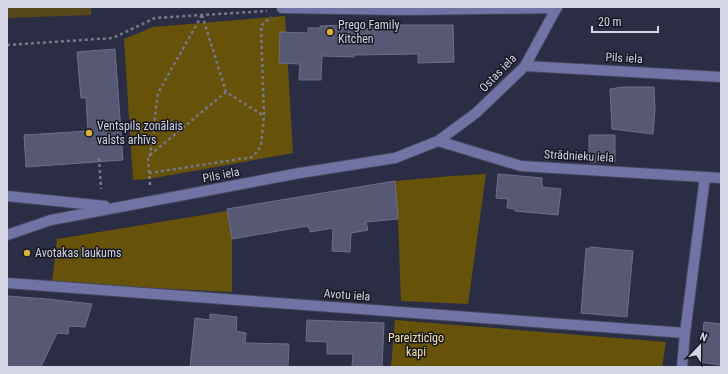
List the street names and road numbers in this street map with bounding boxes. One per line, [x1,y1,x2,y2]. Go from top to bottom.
street label: Pils iela [605,50,643,66]
street label: Ostas iela [477,51,520,95]
street label: Strādnieku iela [544,147,615,165]
street label: Pils iela [201,165,241,185]
street label: Avotu iela [323,286,371,304]

